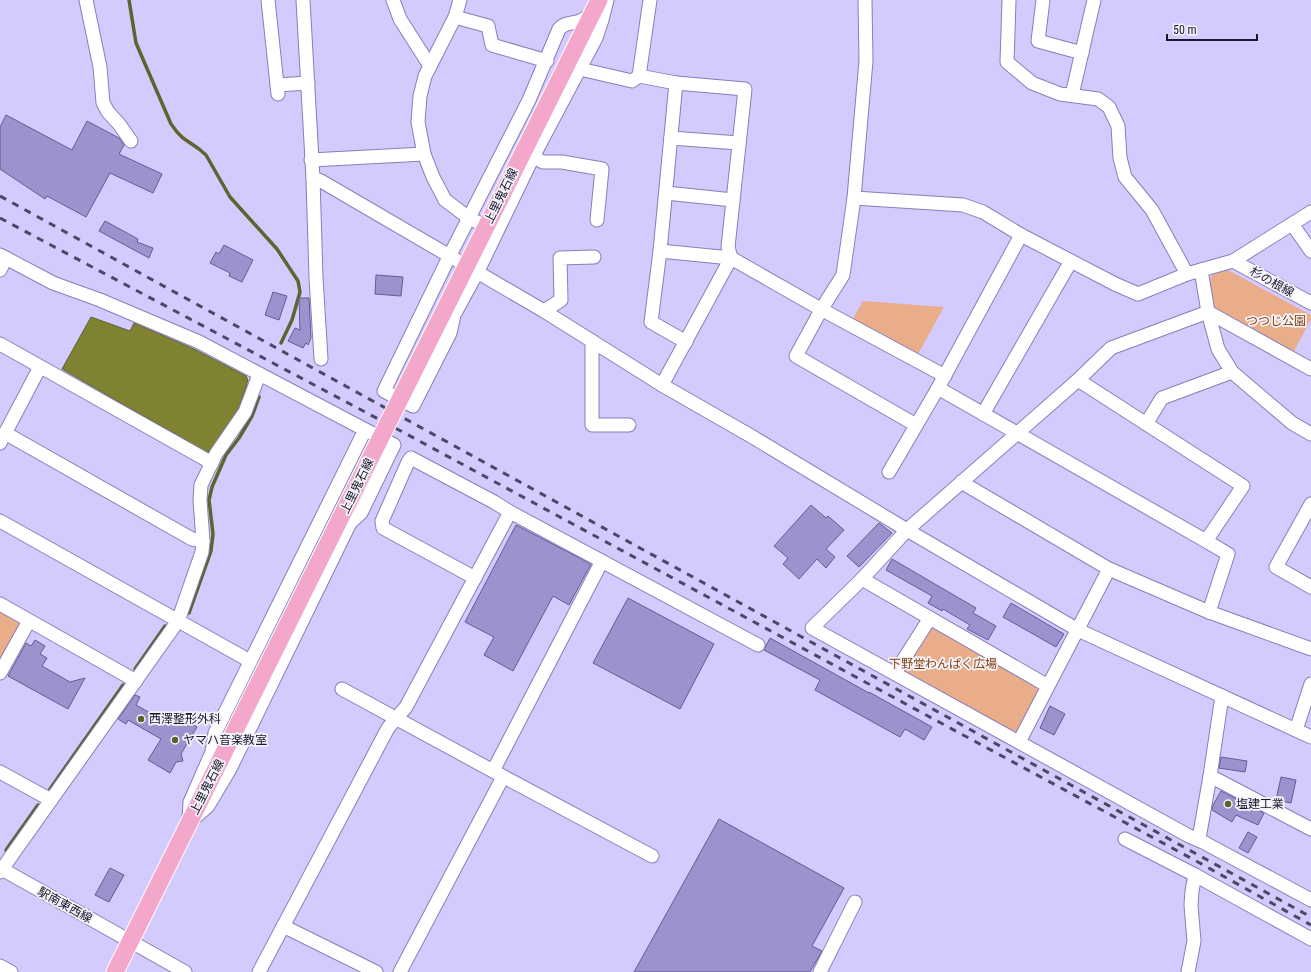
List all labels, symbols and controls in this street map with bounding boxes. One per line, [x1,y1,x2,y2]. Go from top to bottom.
scale bar [1167,16,1257,42]
text: 50 m [1173,23,1197,37]
street label: 上里鬼石線 [482,166,520,226]
street label: 杉の根線 [1248,264,1296,300]
park label: つつじ公園 [1246,314,1306,328]
street label: 上里鬼石線 [338,456,376,516]
park label: 下野堂わんぱく広場 [889,657,997,671]
place label: 西澤整形外科 [149,712,221,726]
marker: 西澤整形外科 [136,714,146,724]
place label: ヤマハ音楽教室 [183,733,267,747]
marker: ヤマハ音楽教室 [170,735,180,745]
street label: 上里鬼石線 [187,757,227,817]
place label: 塩建工業 [1236,797,1284,811]
marker: 塩建工業 [1223,799,1233,809]
street label: 駅南東西線 [35,884,95,926]

